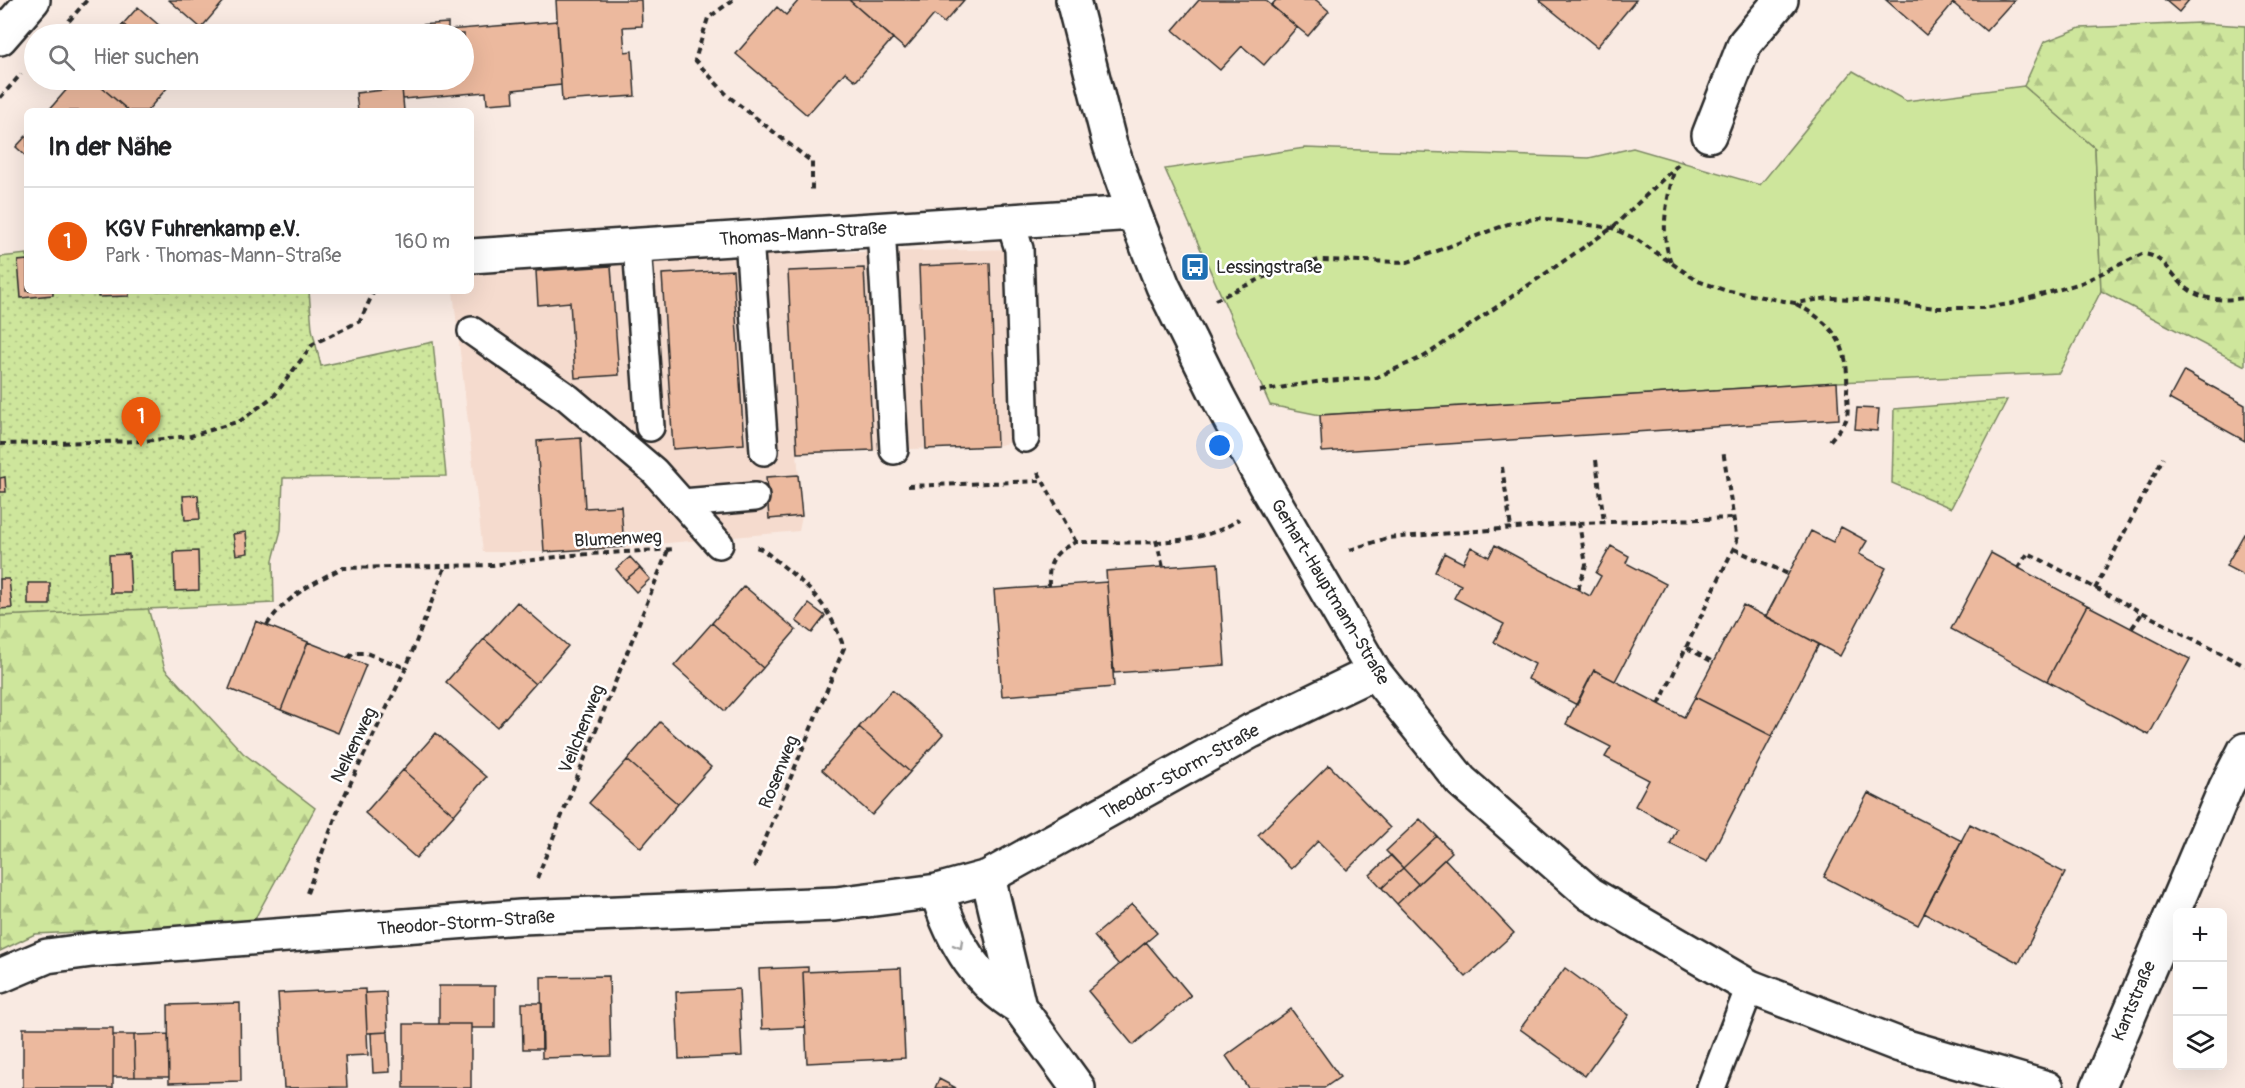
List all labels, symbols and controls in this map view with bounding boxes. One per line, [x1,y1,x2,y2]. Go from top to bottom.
search box [24,24,474,90]
icon: search [45,41,78,74]
text: Hier suchen [93,43,199,71]
text: In der Nähe [48,131,171,163]
text: KGV Fuhrenkamp e.V. [105,215,300,243]
street label: Thomas-Mann-Straße [719,217,888,251]
text: 1 [64,229,71,254]
text: 160 m [395,229,450,254]
text: Park · Thomas-Mann-Straße [105,243,341,268]
bus stop icon: Lessingstraße [1179,251,1211,283]
place label: Lessingstraße [1216,256,1322,279]
pin: 1 [122,398,160,447]
your location [1205,431,1234,460]
street label: Gerhart-Hauptmann-Straße [1265,495,1395,689]
street label: Blumenweg [574,525,662,553]
street label: Veilchenweg [554,681,610,777]
street label: Nelkenweg [326,703,382,787]
street label: Theodor-Storm-Straße [1097,719,1263,825]
street label: Rosenweg [754,732,804,812]
street label: Theodor-Storm-Straße [376,905,556,941]
map controls [2173,908,2227,1070]
button: + [2173,908,2227,962]
one-way arrow [951,939,963,949]
street label: Kantstraße [2107,957,2161,1044]
button: − [2173,962,2227,1016]
button: layers [2173,1016,2227,1070]

